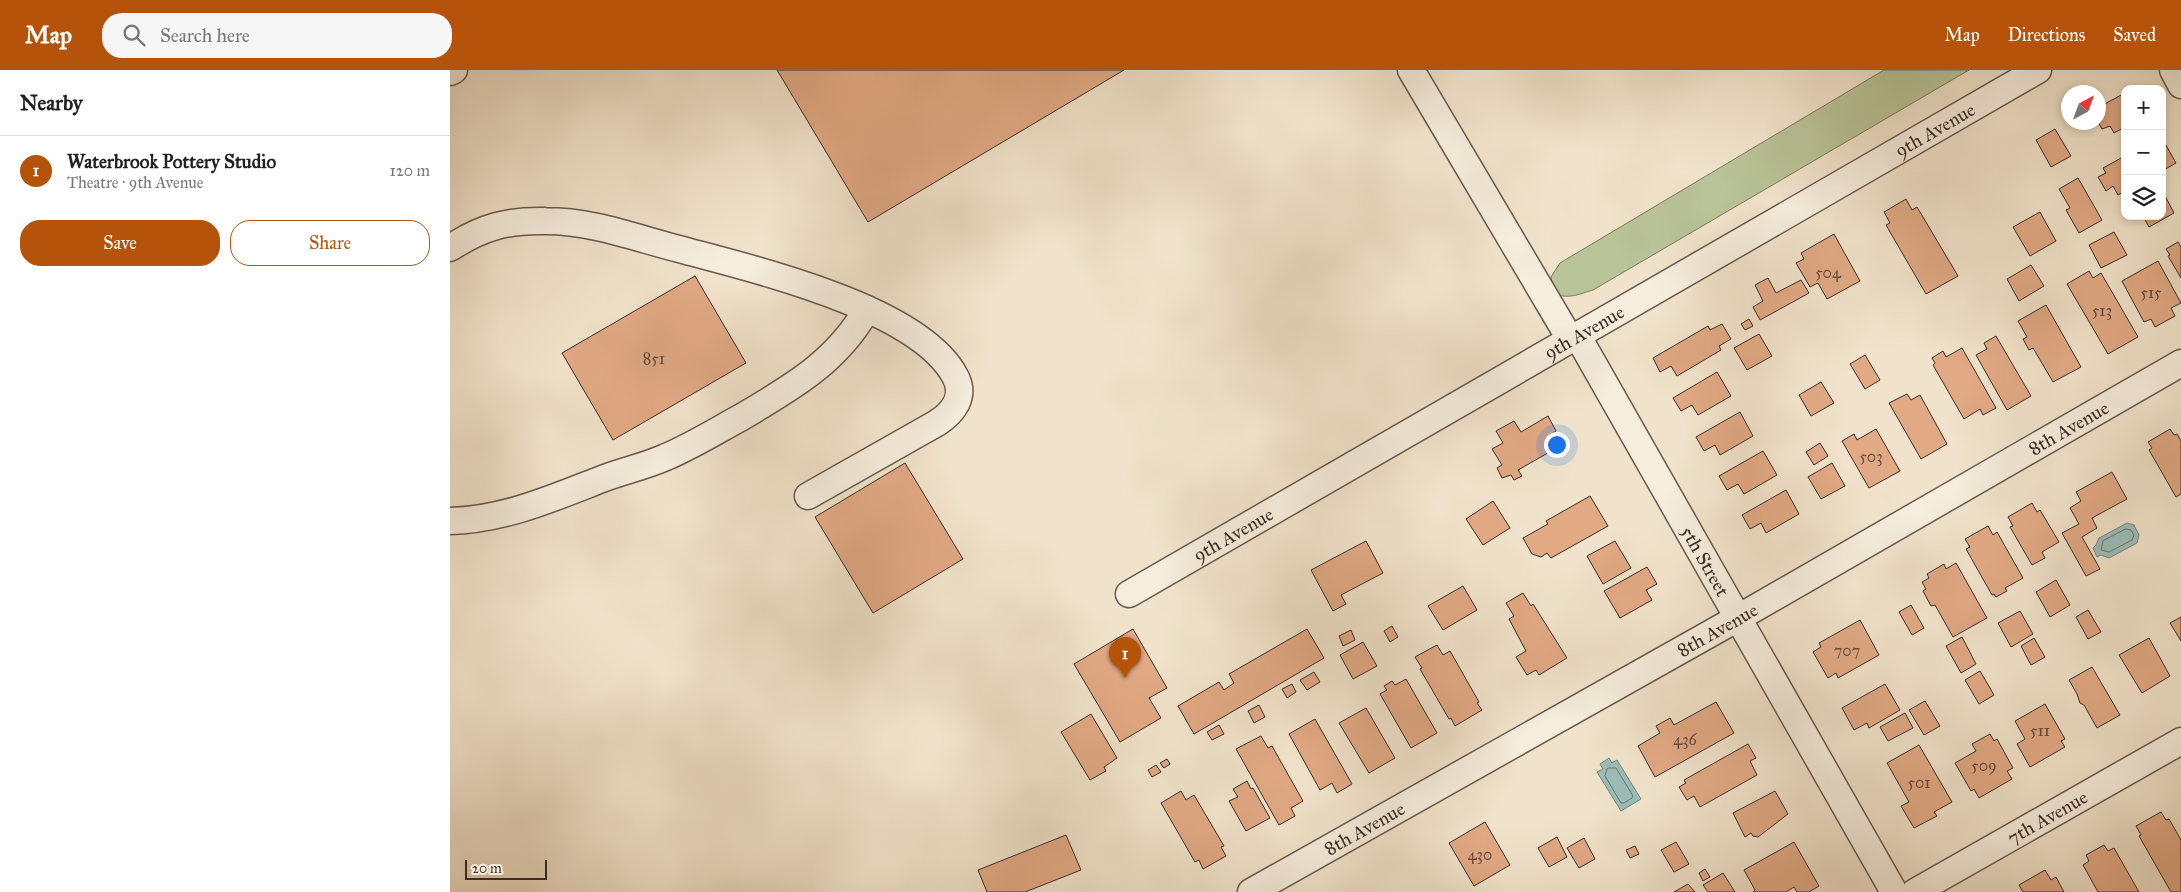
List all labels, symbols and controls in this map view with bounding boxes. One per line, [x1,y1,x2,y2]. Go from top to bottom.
search box [102,13,452,58]
text: Map [25,20,72,50]
icon: search [120,21,148,49]
text: Search here [160,24,250,47]
text: Map [1944,24,1980,46]
text: Directions [2008,24,2085,46]
text: Saved [2113,24,2156,46]
north arrow [2061,85,2106,130]
map controls [2121,85,2166,220]
button: + [2121,85,2166,130]
text: Nearby [20,90,83,116]
street label: 9th Avenue [1891,98,1979,162]
button: − [2121,130,2166,175]
text: Waterbrook Pottery Studio [67,150,276,173]
text: 1 [33,161,39,180]
text: 120 m [390,161,430,180]
text: Theatre · 9th Avenue [67,173,203,192]
button: layers [2121,175,2166,220]
button: Save [20,220,220,266]
button: Share [230,220,430,266]
house number: 504 [1815,263,1842,282]
house number: 515 [2140,283,2162,302]
street label: 9th Avenue [1540,300,1628,364]
house number: 513 [2092,301,2112,320]
house number: 851 [643,349,665,368]
street label: 8th Avenue [2025,396,2113,460]
your location [1544,432,1570,458]
house number: 503 [1859,447,1883,466]
street label: 9th Avenue [1189,502,1277,567]
street label: 5th Street [1676,522,1734,601]
street label: 8th Avenue [1673,598,1762,662]
pin: 1 [1109,637,1141,678]
house number: 707 [1834,641,1860,660]
house number: 511 [2030,721,2050,740]
house number: 436 [1673,730,1698,749]
house number: 509 [1971,756,1997,775]
house number: 501 [1908,773,1930,792]
street label: 7th Avenue [2003,785,2092,849]
street label: 8th Avenue [1320,797,1409,860]
house number: 430 [1468,845,1492,864]
scale bar [465,857,548,880]
text: 20 m [472,860,502,877]

